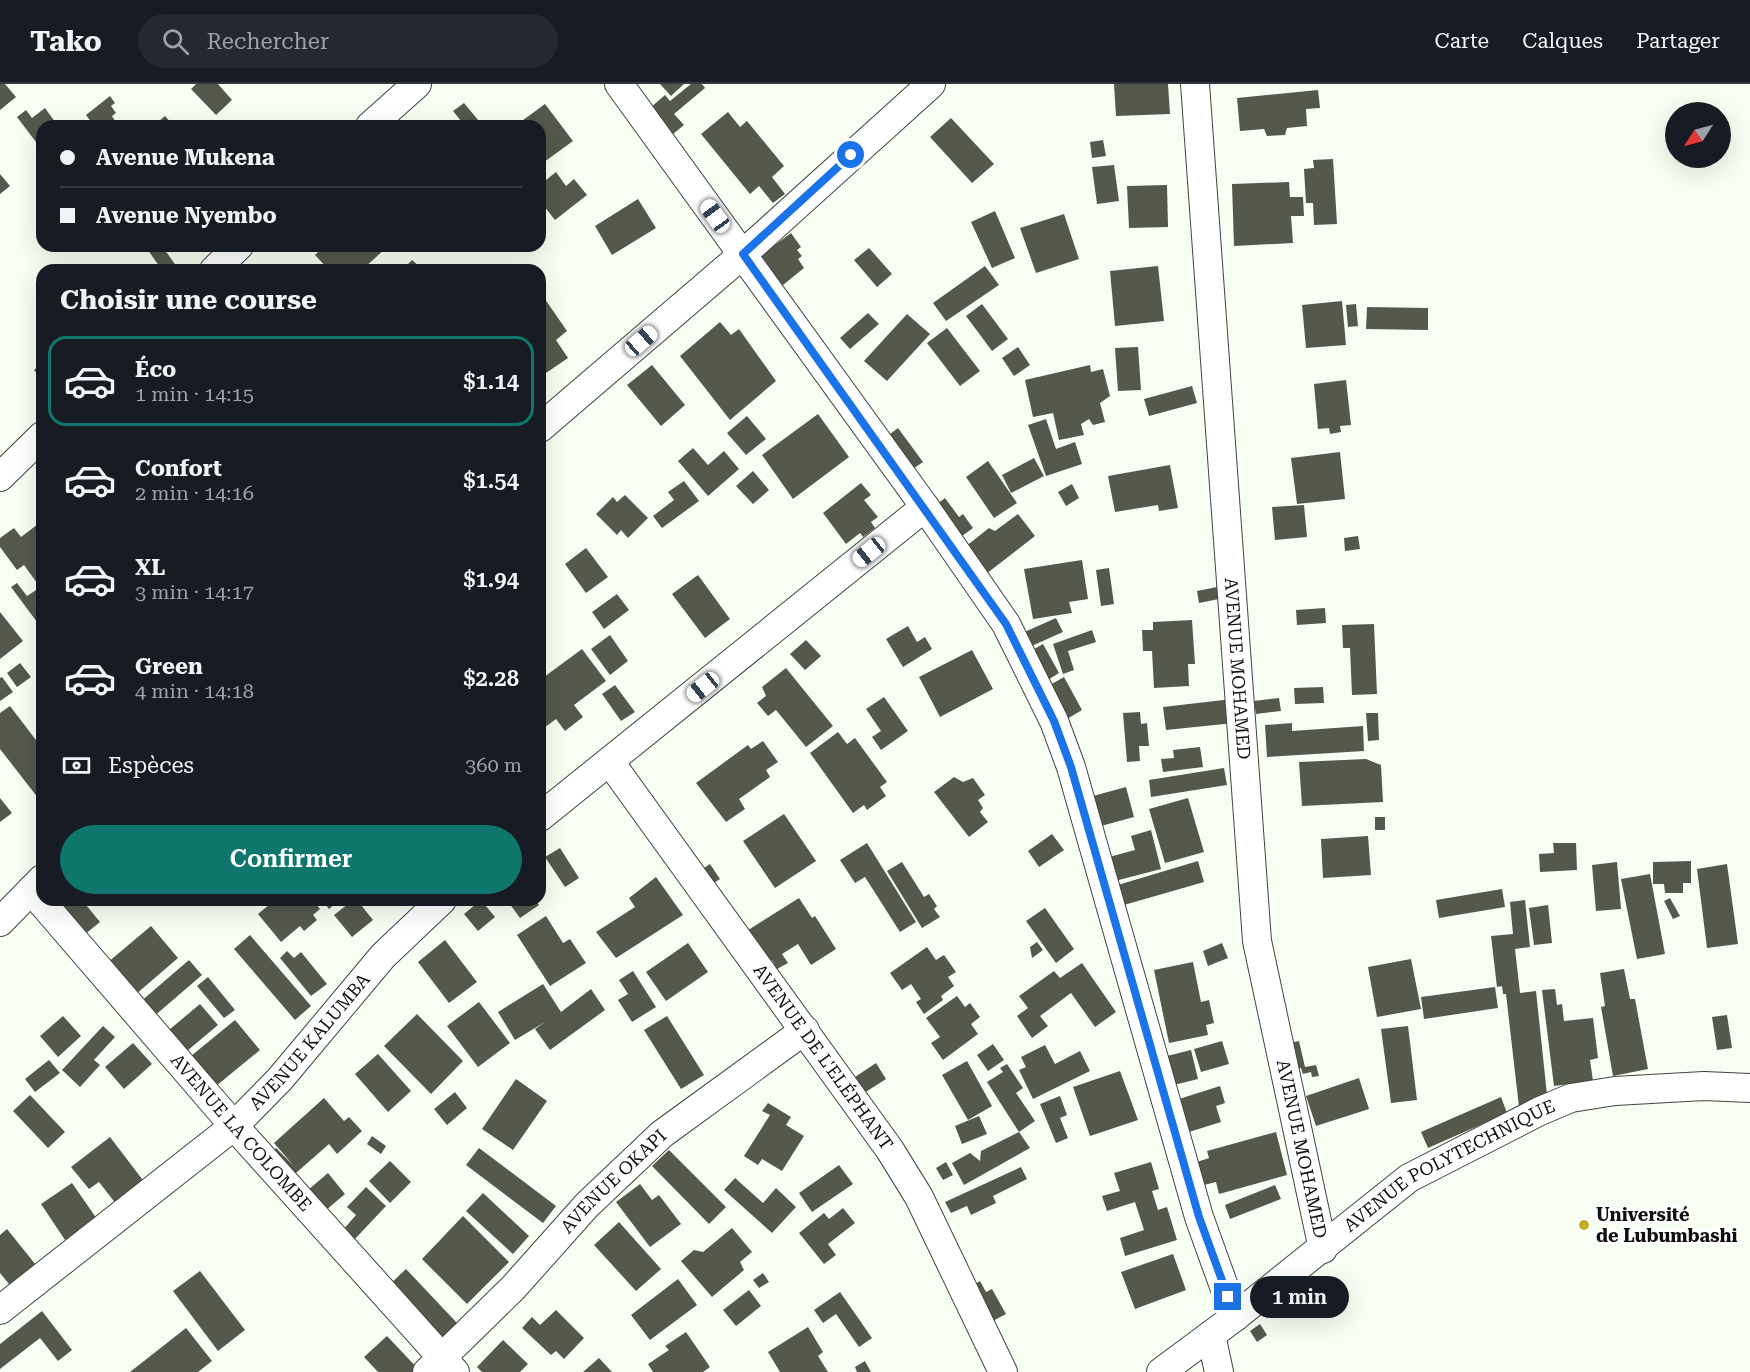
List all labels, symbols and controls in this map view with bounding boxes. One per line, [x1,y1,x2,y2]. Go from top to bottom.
search box [138,14,558,68]
text: Tako [30,25,102,58]
icon: search [159,25,192,58]
text: Rechercher [207,29,329,54]
text: Carte [1435,29,1489,53]
text: Calques [1522,29,1603,53]
text: Partager [1636,29,1720,53]
north arrow [1665,102,1731,168]
map controls [1665,102,1731,168]
route start [837,141,864,168]
text: Avenue Mukena [96,145,275,170]
car [697,196,733,236]
text: Avenue Nyembo [96,203,277,228]
text: Choisir une course [60,284,317,316]
car [622,322,660,360]
icon: car [63,354,117,408]
text: Éco [135,357,176,382]
text: $1.14 [463,369,519,394]
text: 1 min · 14:15 [135,382,254,406]
icon: car [63,453,117,507]
text: Confort [135,456,222,481]
text: $1.54 [463,468,519,493]
text: 2 min · 14:16 [135,481,254,505]
car [849,534,889,570]
icon: car [63,552,117,606]
text: XL [135,555,165,580]
text: $1.94 [463,567,519,592]
street label: AVENUE MOHAMED [1221,577,1255,760]
text: 3 min · 14:17 [135,580,254,604]
icon: car [63,651,117,705]
text: Green [135,654,203,679]
text: $2.28 [463,666,519,691]
car [683,669,723,705]
text: 4 min · 14:18 [135,679,254,703]
icon: cash [60,749,93,782]
text: Espèces [108,753,194,778]
text: 360 m [465,753,522,777]
button: Confirmer [60,825,522,894]
street label: AVENUE DE L'ELÉPHANT [749,960,898,1154]
street label: AVENUE KALUMBA [245,969,374,1114]
street label: AVENUE LA COLOMBE [167,1049,316,1215]
street label: AVENUE MOHAMED [1273,1058,1331,1240]
street label: AVENUE POLYTECHNIQUE [1340,1095,1558,1236]
street label: AVENUE OKAPI [556,1125,670,1237]
place label: Université de Lubumbashi [1596,1204,1738,1246]
marker: Université de Lubumbashi [1577,1218,1591,1232]
callout: 1 min [1249,1276,1348,1318]
route end [1214,1283,1241,1310]
text: 1 min [1272,1285,1327,1309]

